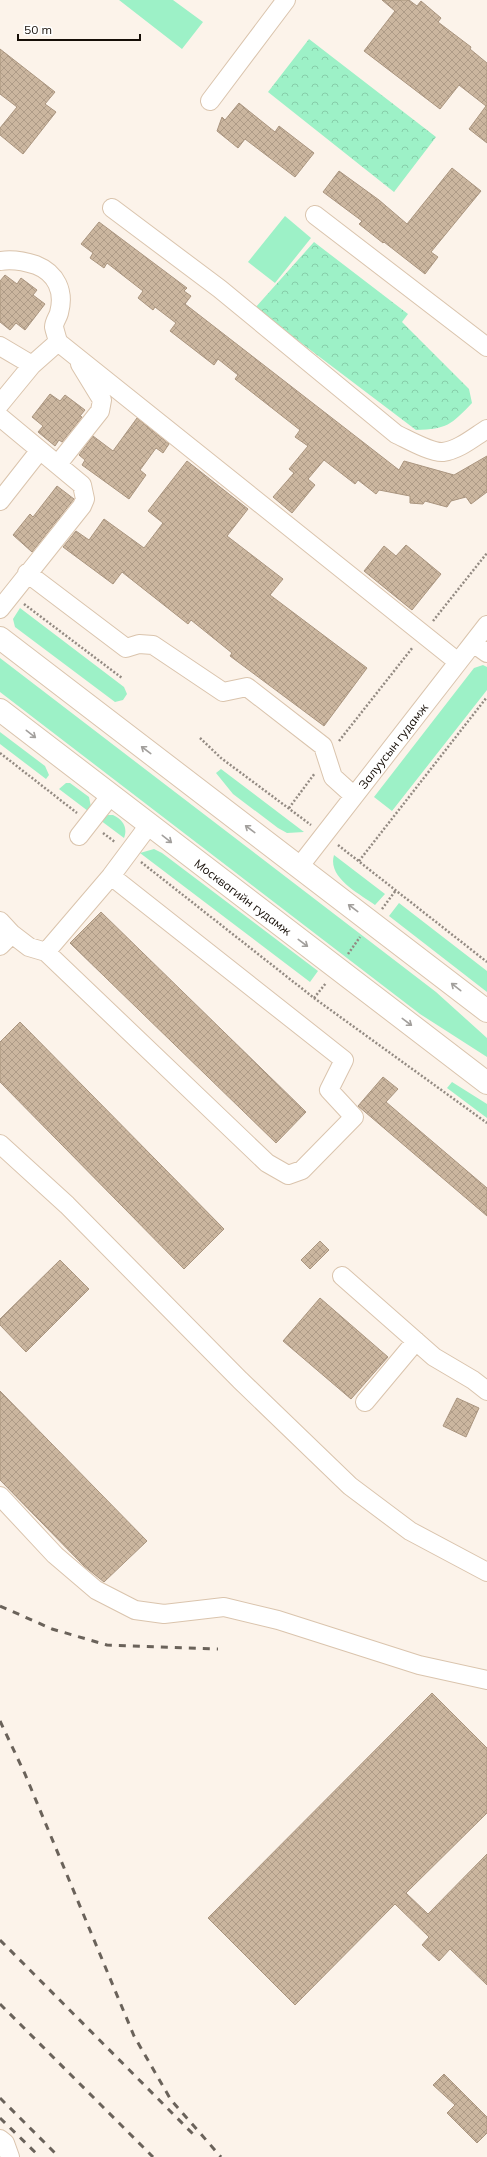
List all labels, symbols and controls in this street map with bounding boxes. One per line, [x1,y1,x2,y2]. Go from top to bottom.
scale bar [18,16,140,42]
text: 50 m [24,22,52,37]
street label: Залуусын гудамж [355,700,431,792]
one-way arrow [25,729,36,738]
one-way arrow [141,746,152,754]
one-way arrow [244,825,255,833]
one-way arrow [161,835,172,843]
street label: Москвагийн гудамж [191,856,295,939]
one-way arrow [348,903,359,912]
one-way arrow [298,939,309,948]
one-way arrow [451,983,462,991]
one-way arrow [401,1018,412,1026]

